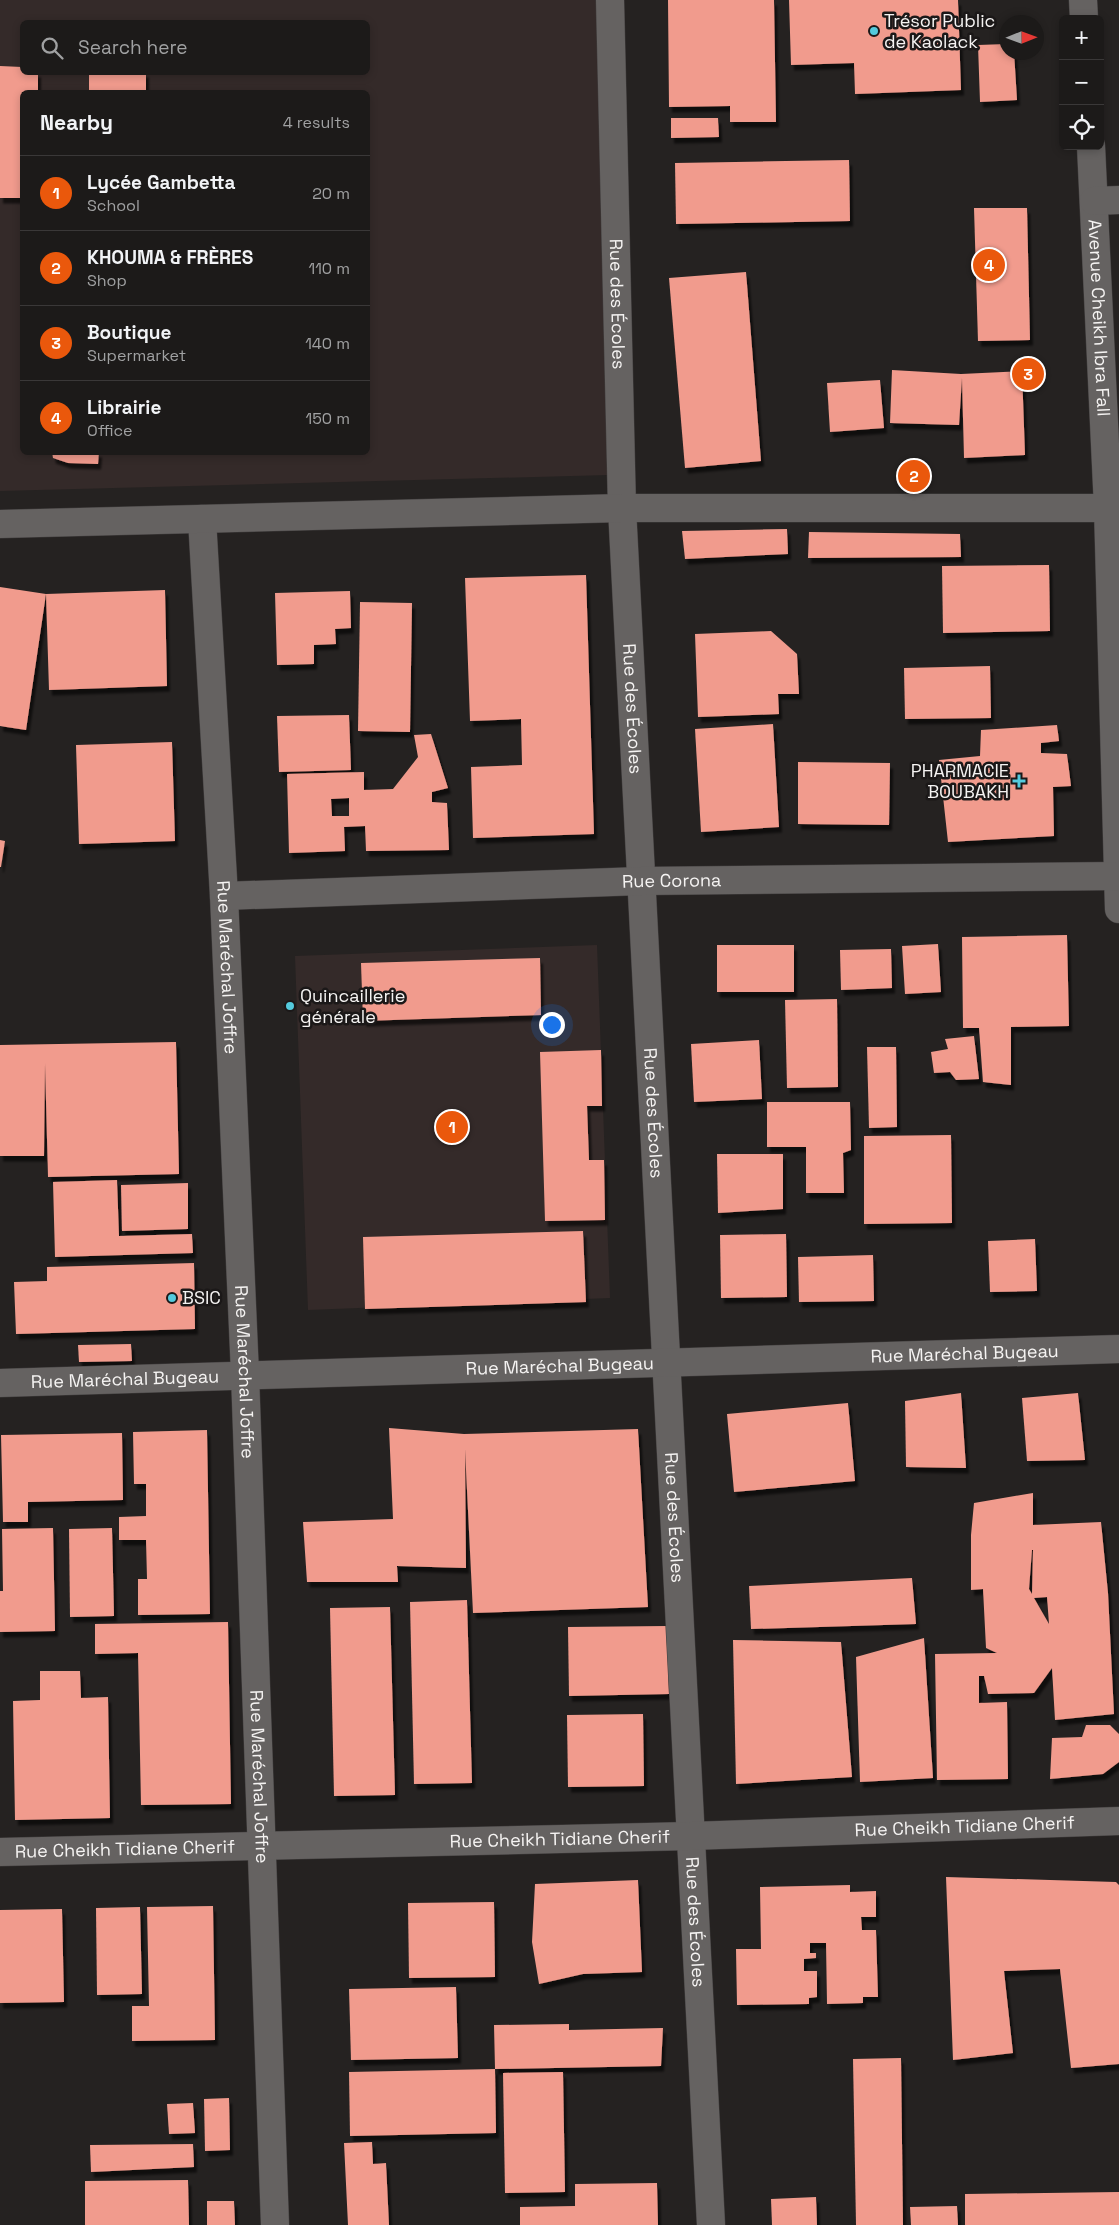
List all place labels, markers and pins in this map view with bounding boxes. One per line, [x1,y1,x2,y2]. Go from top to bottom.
place label: Trésor Public de Kaolack [884,9,995,53]
marker: Trésor Public de Kaolack [868,25,880,37]
pin: 4 [973,246,1005,284]
pin: 3 [1012,355,1044,393]
pin: 2 [898,457,930,495]
place label: PHARMACIE BOUBAKH [911,759,1009,803]
marker: PHARMACIE BOUBAKH [1013,775,1025,787]
place label: Quincaillerie générale [300,984,405,1028]
marker: Quincaillerie générale [284,1000,296,1012]
pin: 1 [436,1108,468,1146]
place label: BSIC [182,1286,221,1309]
marker: BSIC [166,1292,178,1304]

